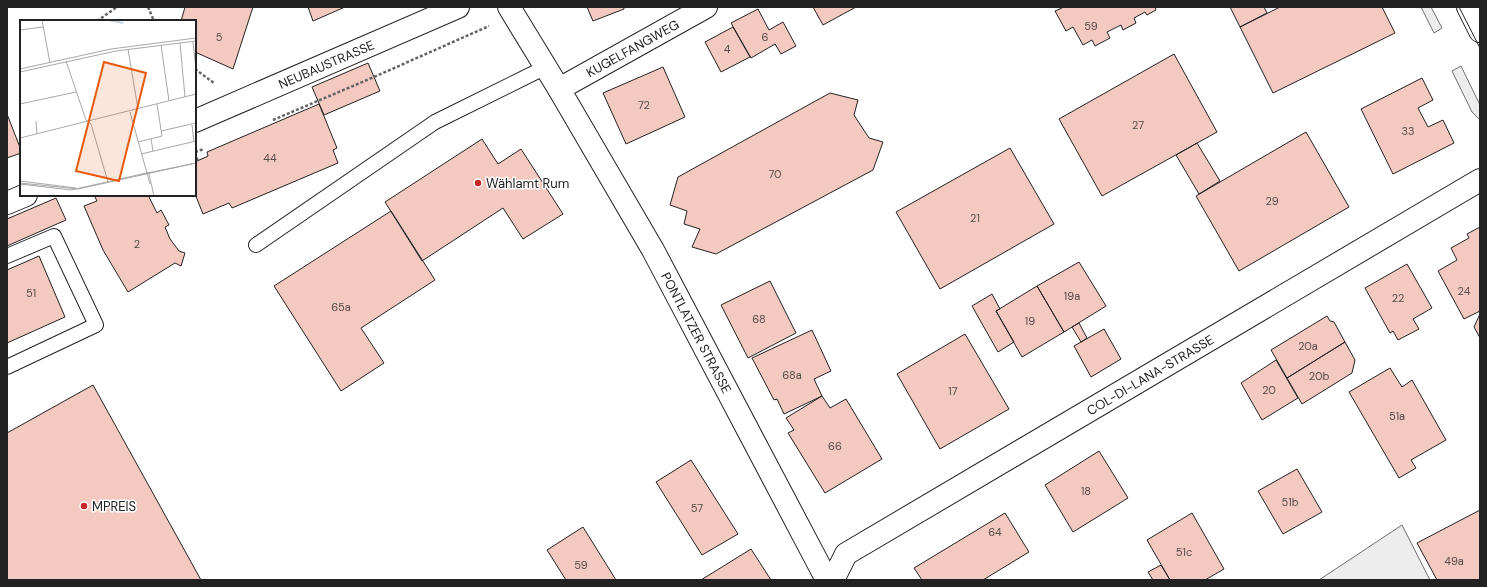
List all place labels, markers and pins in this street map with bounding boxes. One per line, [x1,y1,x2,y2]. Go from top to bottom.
place label: Wählamt Rum [486,175,569,192]
marker: Wählamt Rum [473,178,483,188]
place label: MPREIS [92,498,136,515]
marker: MPREIS [79,501,89,511]

